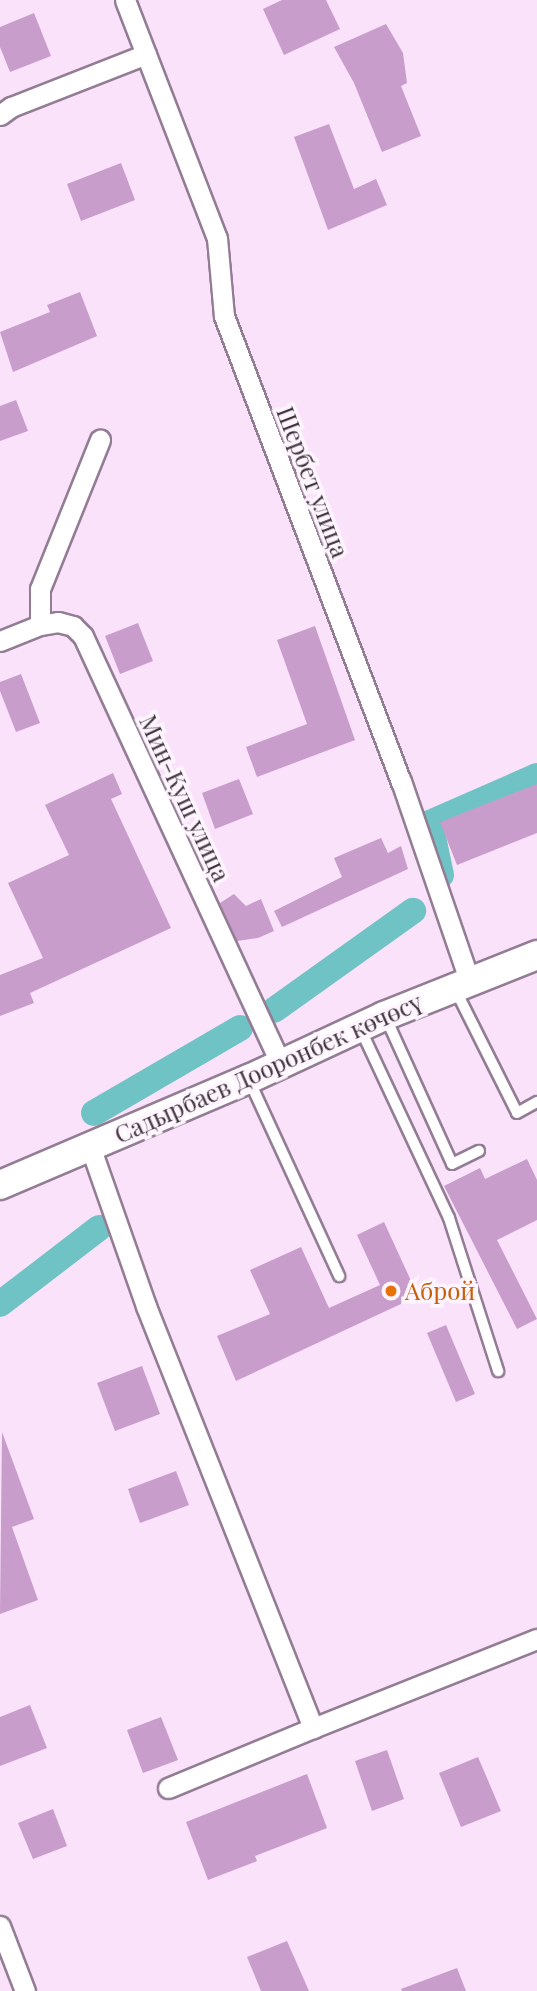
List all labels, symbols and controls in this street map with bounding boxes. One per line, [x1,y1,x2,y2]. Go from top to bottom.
street label: Шербет улица [271,402,355,562]
street label: Мин-Куш улица [134,710,236,886]
street label: Садырбаев Дооронбек көчөсү [110,987,426,1149]
place label: Аброй [405,1277,475,1305]
marker: Аброй [383,1283,399,1299]

